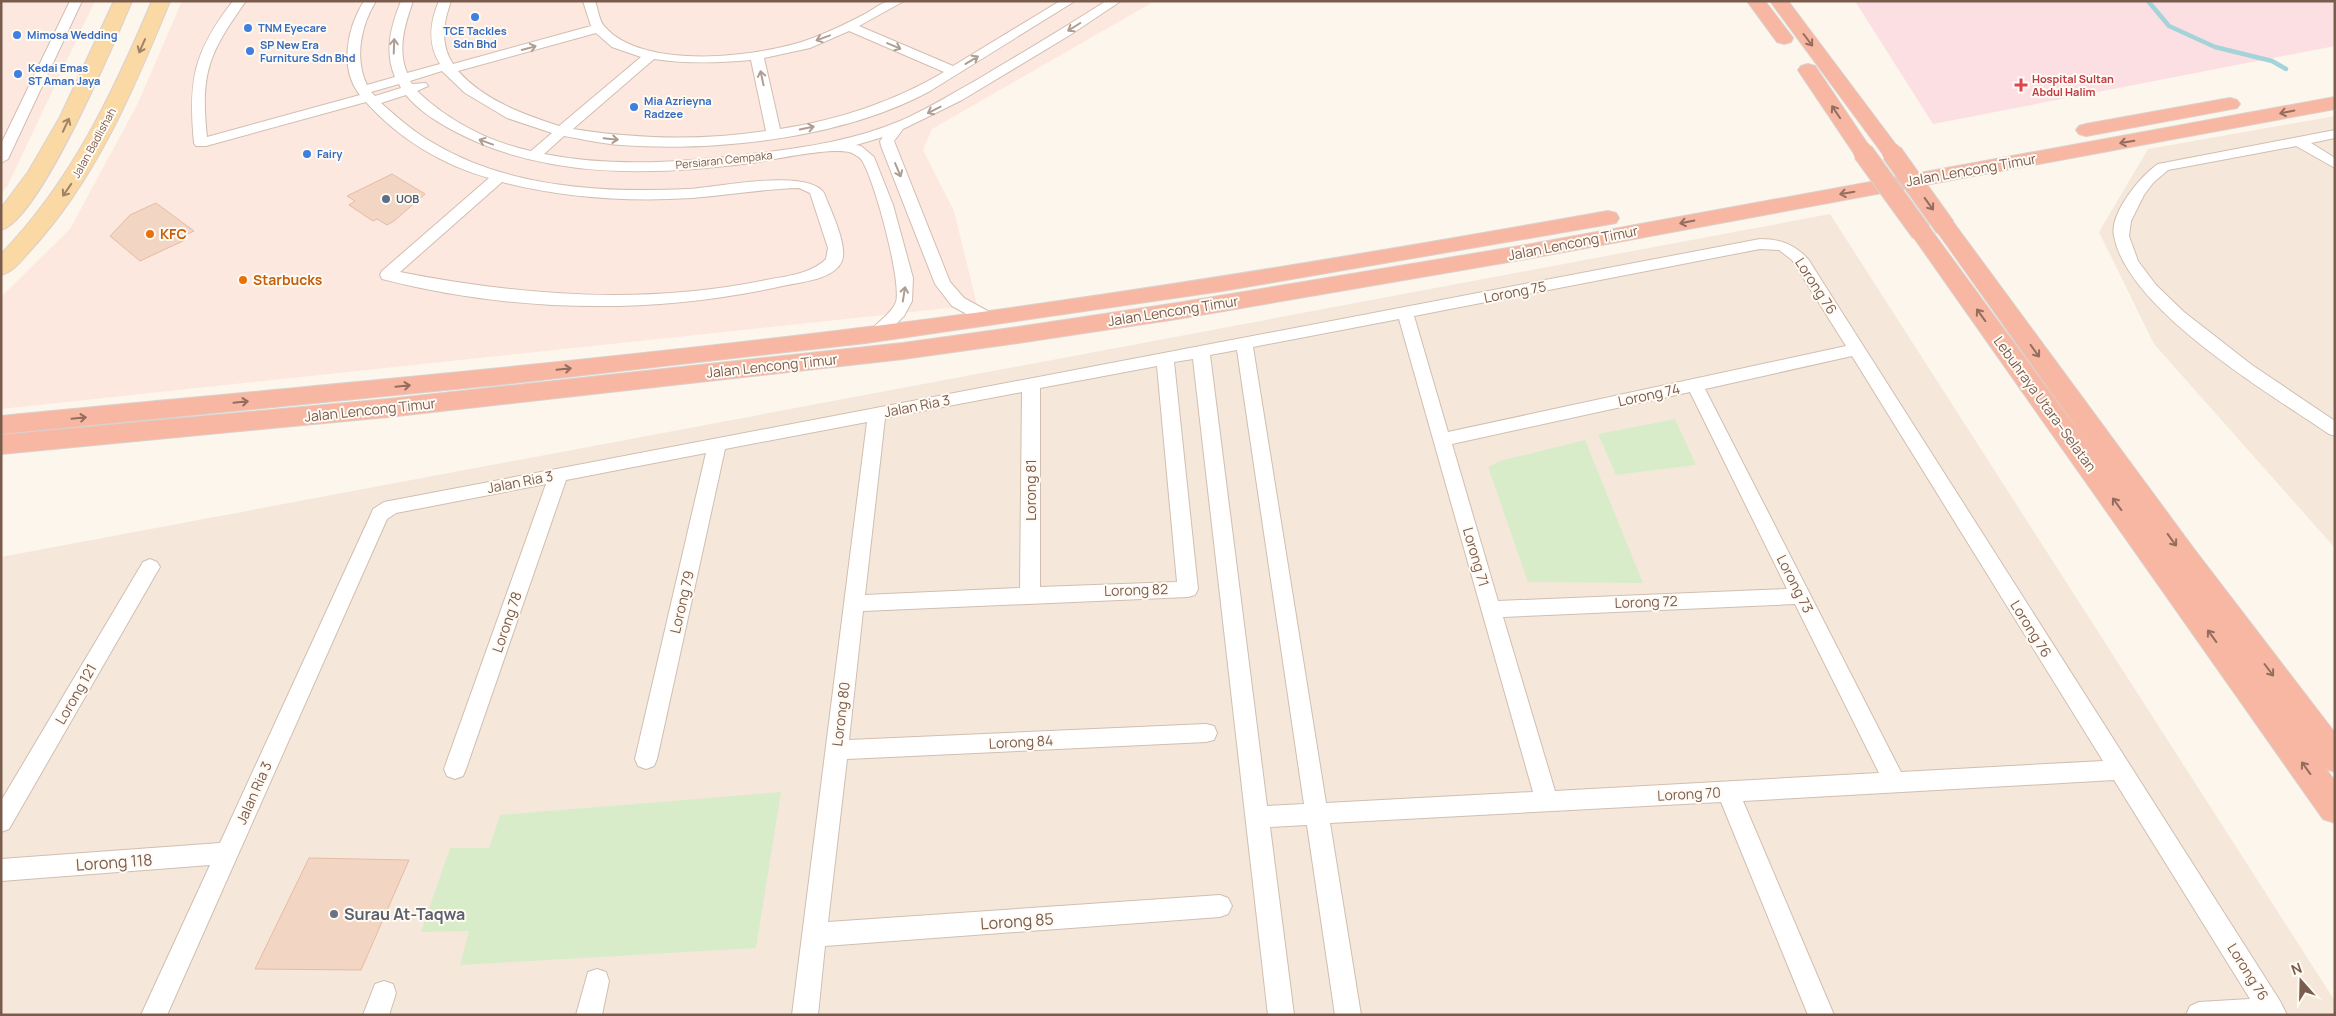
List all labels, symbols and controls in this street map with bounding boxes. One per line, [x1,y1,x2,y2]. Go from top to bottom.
marker: TCE Tackles Sdn Bhd [469,11,481,23]
place label: TNM Eyecare [258,20,327,35]
marker: TNM Eyecare [242,22,254,34]
place label: TCE Tackles Sdn Bhd [443,23,507,51]
one-way arrow [1067,23,1081,33]
place label: Mimosa Wedding [27,27,117,42]
marker: Mimosa Wedding [11,29,23,41]
one-way arrow [1803,33,1813,47]
one-way arrow [816,34,831,43]
place label: SP New Era Furniture Sdn Bhd [260,37,356,65]
one-way arrow [137,38,147,53]
one-way arrow [390,39,399,55]
one-way arrow [520,42,536,52]
one-way arrow [886,42,901,52]
marker: SP New Era Furniture Sdn Bhd [244,45,256,57]
one-way arrow [965,54,979,64]
place label: Kedai Emas ST Aman Jaya [28,60,100,88]
marker: Kedai Emas ST Aman Jaya [12,68,24,80]
one-way arrow [756,70,766,86]
place label: Hospital Sultan Abdul Halim [2032,71,2114,99]
marker: Hospital Sultan Abdul Halim [2014,78,2028,92]
place label: Mia Azrieyna Radzee [644,93,712,121]
marker: Mia Azrieyna Radzee [628,101,640,113]
street label: Jalan Badlishah [68,105,119,181]
one-way arrow [1831,105,1841,119]
one-way arrow [927,106,942,115]
one-way arrow [2279,108,2295,117]
one-way arrow [62,117,72,132]
one-way arrow [799,123,815,132]
one-way arrow [603,134,619,144]
one-way arrow [479,137,495,146]
one-way arrow [2120,138,2136,148]
place label: Fairy [317,146,343,161]
street label: Persiaran Cempaka [675,147,773,172]
marker: Fairy [301,148,313,160]
street label: Jalan Lencong Timur [1904,149,2038,190]
one-way arrow [894,162,904,177]
one-way arrow [62,182,72,196]
one-way arrow [1839,188,1855,198]
place label: UOB [396,191,419,206]
marker: UOB [380,193,392,205]
one-way arrow [1924,197,1934,211]
one-way arrow [1679,218,1695,227]
street label: Jalan Lencong Timur [1506,221,1639,264]
place label: KFC [160,224,187,243]
marker: KFC [144,228,156,240]
street label: Lorong 76 [1791,254,1842,318]
place label: Starbucks [253,270,323,289]
marker: Starbucks [237,274,249,286]
street label: Lorong 75 [1482,276,1548,307]
one-way arrow [900,287,910,303]
street label: Jalan Lencong Timur [1106,291,1240,330]
one-way arrow [1976,308,1986,322]
street label: Lebuhraya Utara–Selatan [1990,332,2101,475]
one-way arrow [2030,344,2040,358]
street label: Jalan Lencong Timur [705,349,839,382]
one-way arrow [556,364,572,374]
street label: Lorong 74 [1616,379,1682,410]
one-way arrow [394,381,410,391]
street label: Jalan Ria 3 [882,390,952,421]
street label: Jalan Lencong Timur [303,393,437,426]
one-way arrow [233,397,249,407]
one-way arrow [71,413,87,423]
street label: Lorong 81 [1021,459,1040,521]
street label: Jalan Ria 3 [485,466,555,497]
one-way arrow [2112,497,2122,511]
street label: Lorong 71 [1459,525,1494,589]
one-way arrow [2166,532,2177,546]
street label: Lorong 73 [1773,551,1818,616]
street label: Lorong 79 [665,569,698,635]
street label: Lorong 82 [1104,579,1168,600]
street label: Lorong 78 [487,589,526,655]
street label: Lorong 72 [1614,591,1678,612]
street label: Lorong 76 [2006,597,2056,661]
one-way arrow [2206,630,2217,643]
street label: Lorong 121 [51,660,101,727]
one-way arrow [2263,663,2274,676]
street label: Lorong 80 [827,681,854,747]
street label: Lorong 84 [988,730,1054,753]
street label: Jalan Ria 3 [231,758,276,827]
one-way arrow [2301,761,2311,775]
street label: Lorong 70 [1657,782,1721,805]
street label: Lorong 118 [75,848,153,876]
place label: Surau At-Taqwa [344,903,465,925]
street label: Lorong 85 [980,907,1054,935]
marker: Surau At-Taqwa [328,908,340,920]
street label: Lorong 76 [2223,940,2273,1004]
north arrow [2276,956,2326,1006]
text: N [2288,958,2304,979]

